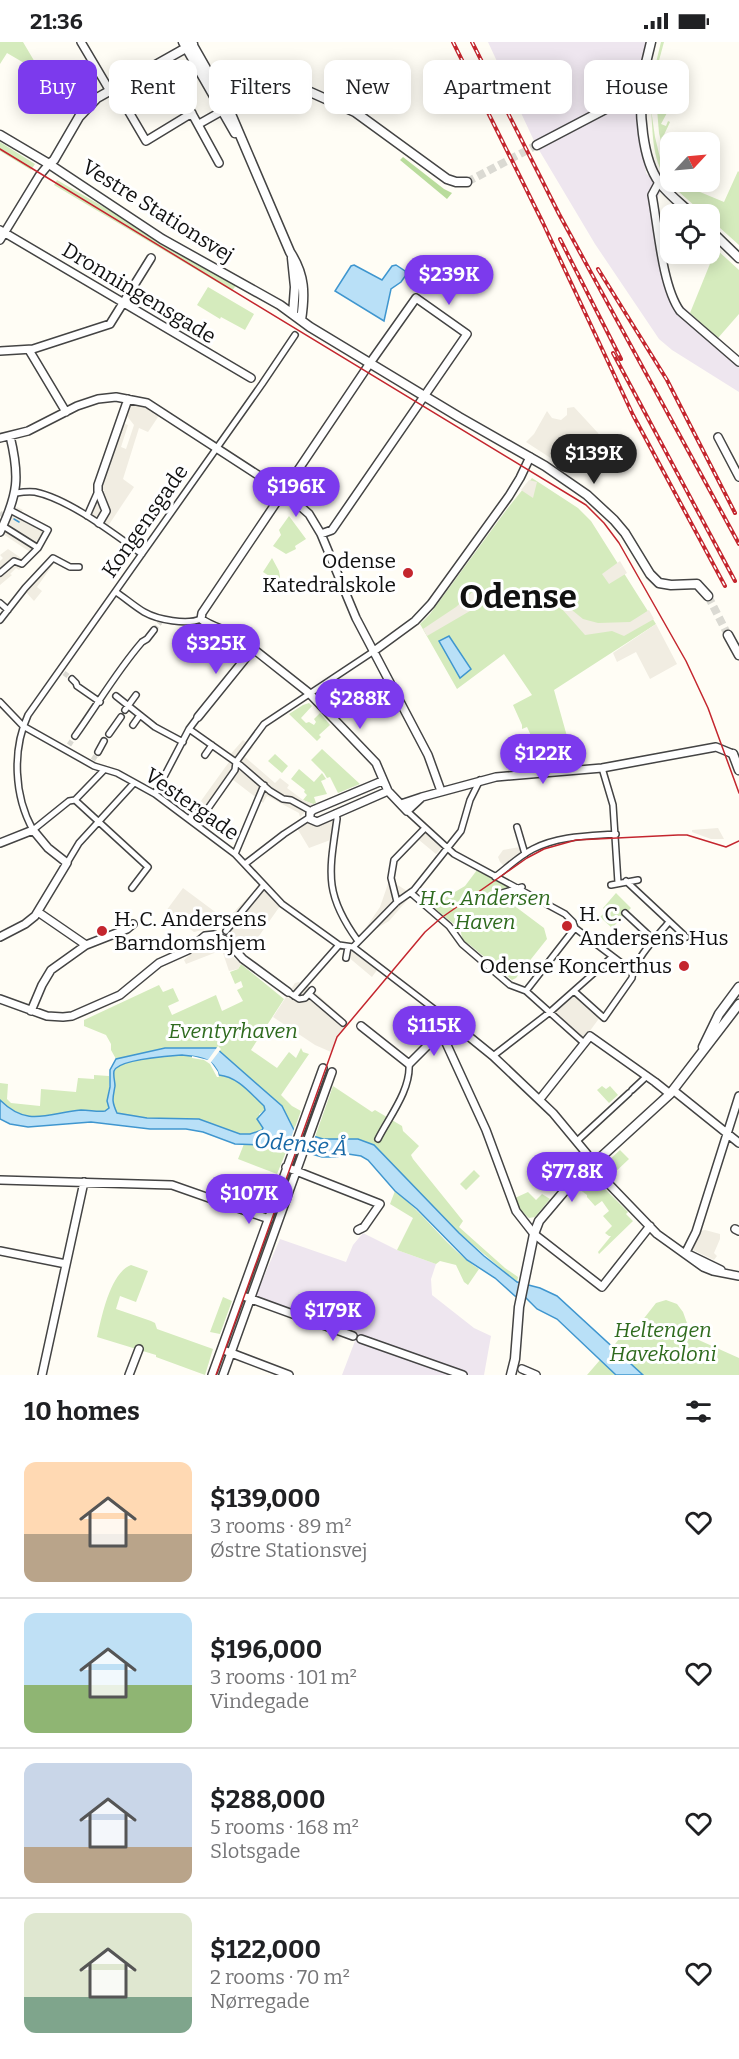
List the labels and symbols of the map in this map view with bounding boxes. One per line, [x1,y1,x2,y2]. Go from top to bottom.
north arrow [660,132,720,192]
street label: Vestre Stationsvej [77,154,239,268]
street label: Dronningensgade [57,237,221,349]
pin: $239K [407,255,491,306]
pin: $139K [552,434,636,485]
street label: Kongensgade [96,459,194,583]
pin: $196K [254,467,338,518]
place label: Odense Katedralskole [262,548,396,598]
marker: Odense Katedralskole [401,566,415,580]
district label: Odense [459,577,577,617]
pin: $325K [174,624,258,675]
pin: $288K [318,679,402,730]
pin: $122K [501,734,585,785]
street label: Vestergade [140,762,244,846]
park label: H.C. Andersen Haven [419,885,551,935]
place label: H. C. Andersens Hus [579,901,729,951]
place label: H. C. Andersens Barndomshjem [114,906,267,956]
marker: H. C. Andersens Hus [560,919,574,933]
marker: H. C. Andersens Barndomshjem [95,924,109,938]
place label: Odense Koncerthus [480,953,672,979]
marker: Odense Koncerthus [677,959,691,973]
pin: $115K [392,1006,476,1057]
park label: Eventyrhaven [168,1018,298,1044]
water label: Odense Å [253,1126,349,1162]
pin: $77.8K [523,1152,621,1203]
pin: $107K [207,1174,291,1225]
pin: $179K [291,1291,375,1342]
park label: Heltengen Havekoloni [610,1317,716,1367]

